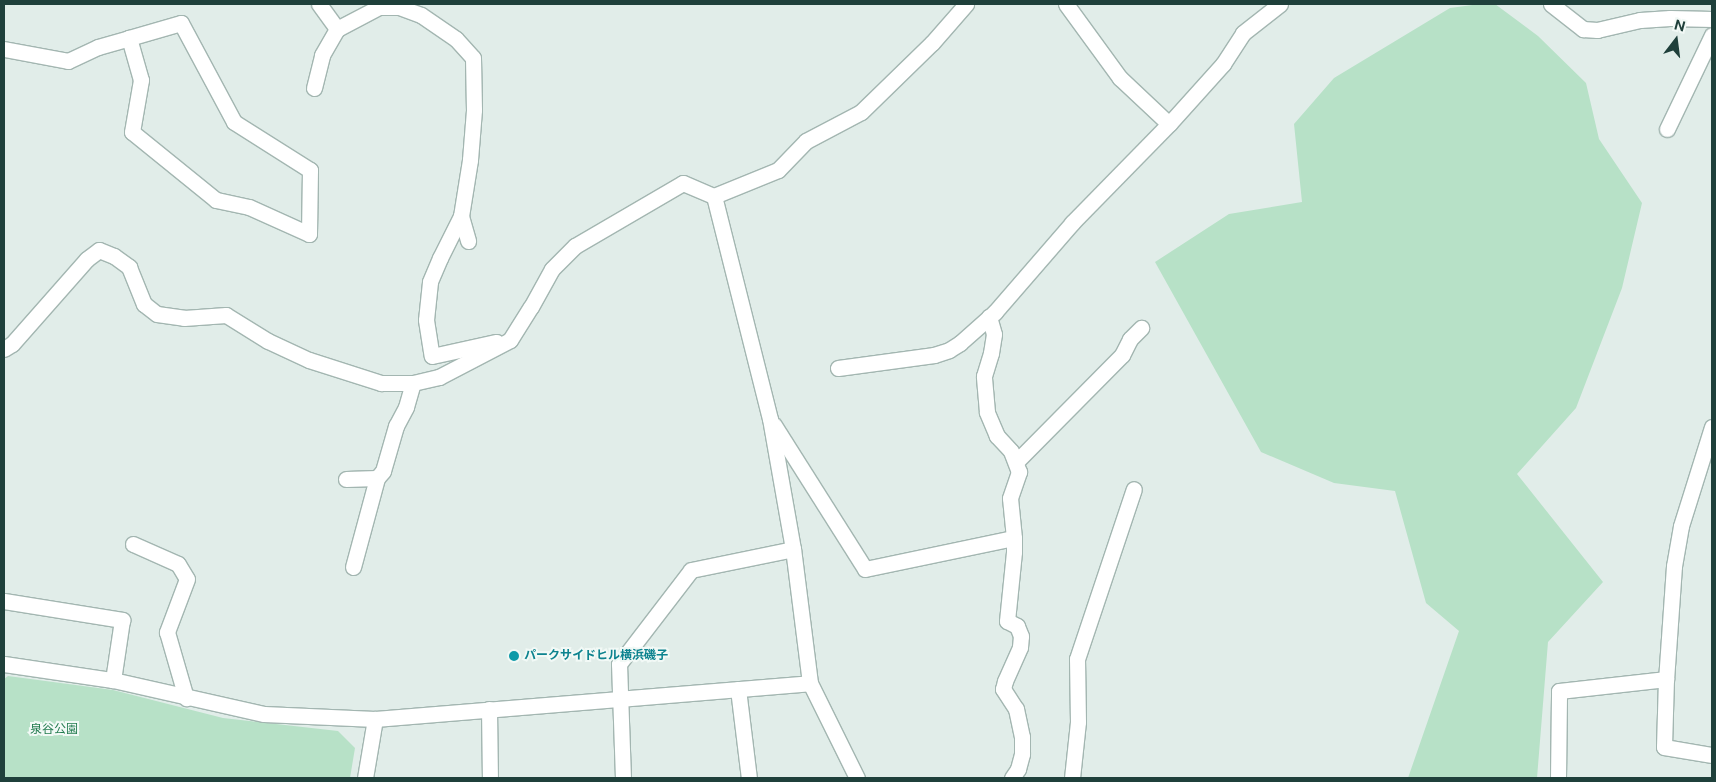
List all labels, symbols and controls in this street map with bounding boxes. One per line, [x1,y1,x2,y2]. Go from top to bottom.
north arrow [1651,15,1701,65]
text: N [1673,16,1687,35]
place label: パークサイドヒル横浜磯子 [524,649,668,663]
marker: パークサイドヒル横浜磯子 [508,650,520,662]
park label: 泉谷公園 [30,723,78,737]

